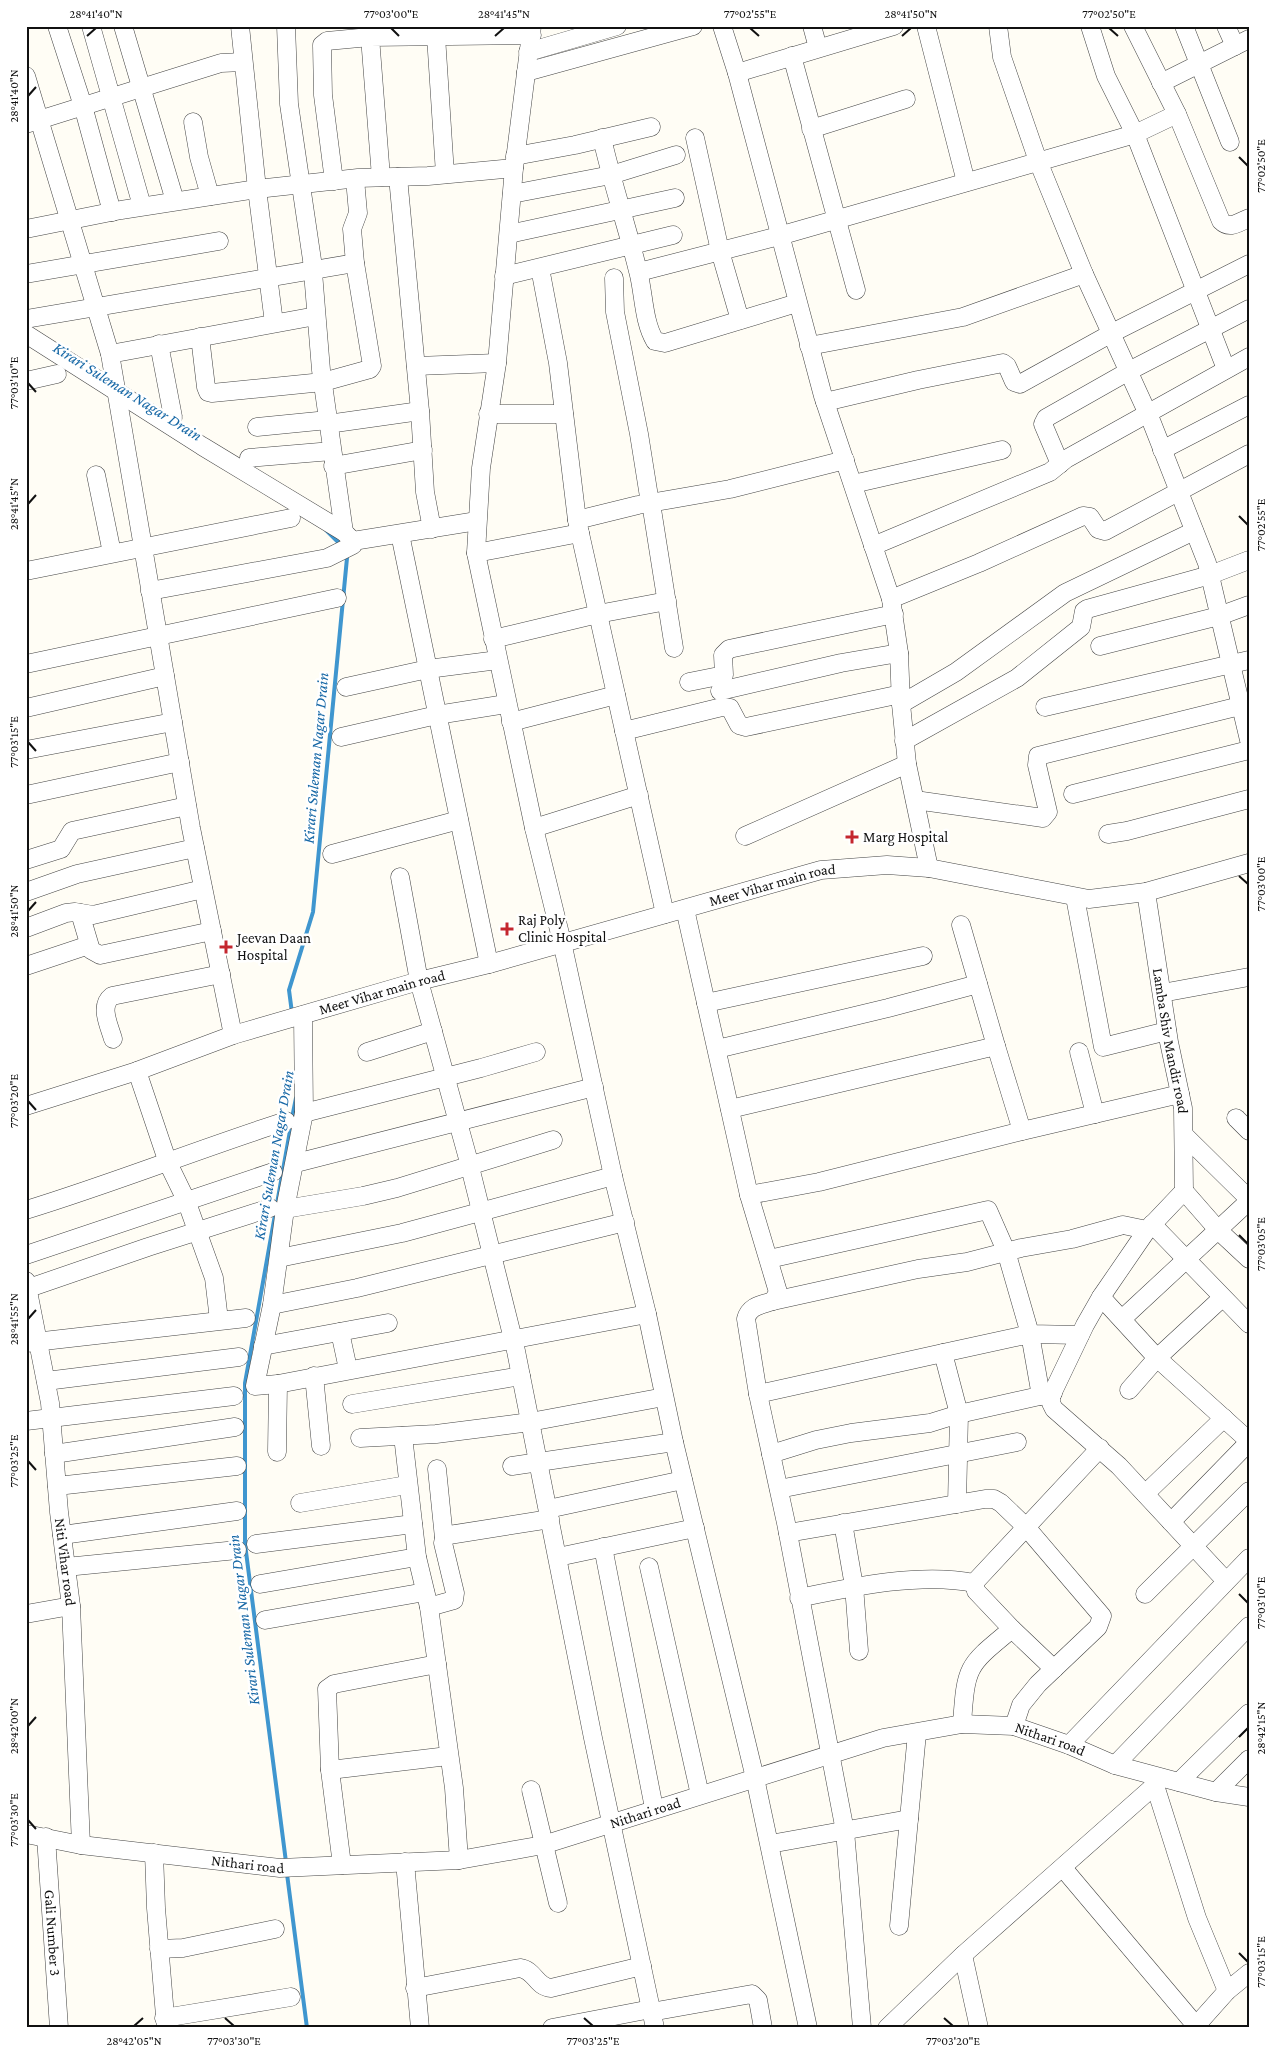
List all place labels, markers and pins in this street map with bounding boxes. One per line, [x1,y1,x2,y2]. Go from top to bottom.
place label: Marg Hospital [863,829,948,846]
marker: Marg Hospital [845,830,859,844]
place label: Raj Poly Clinic Hospital [518,912,607,946]
marker: Raj Poly Clinic Hospital [500,922,514,936]
place label: Jeevan Daan Hospital [235,930,311,964]
marker: Jeevan Daan Hospital [219,940,233,954]

